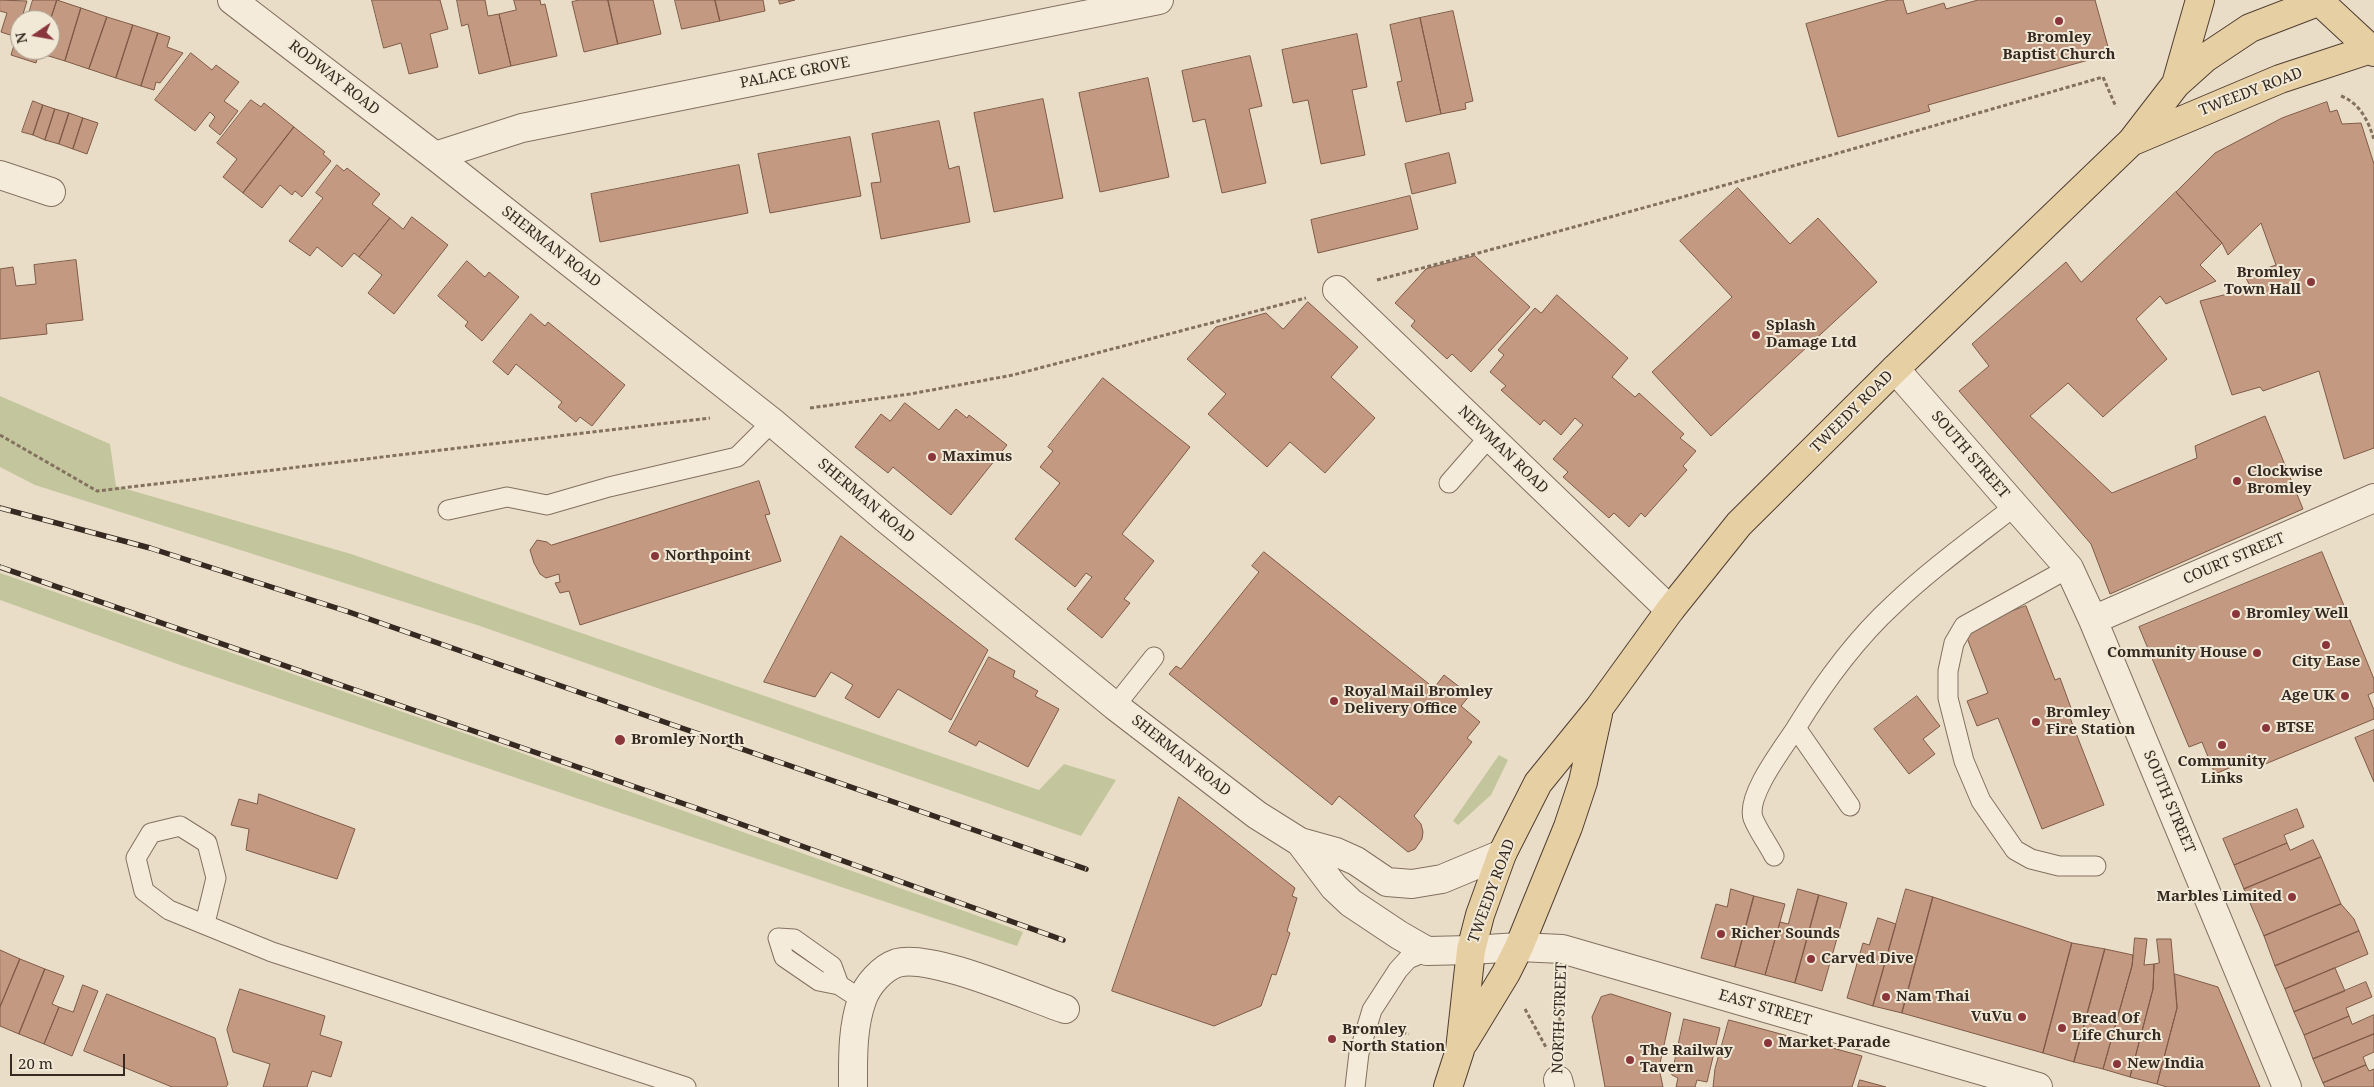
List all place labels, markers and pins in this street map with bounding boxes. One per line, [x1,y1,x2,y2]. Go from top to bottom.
marker: Bromley Baptist Church [2053,15,2065,27]
place label: Bromley Baptist Church [2002,29,2116,64]
place label: Bromley Town Hall [2224,264,2301,299]
marker: Bromley Town Hall [2305,276,2317,288]
place label: Splash Damage Ltd [1766,317,1857,352]
marker: Splash Damage Ltd [1750,329,1762,341]
place label: Maximus [942,448,1012,466]
marker: Maximus [926,451,938,463]
place label: Clockwise Bromley [2247,463,2323,498]
marker: Clockwise Bromley [2231,475,2243,487]
place label: Northpoint [665,547,750,565]
marker: Northpoint [649,550,661,562]
place label: Bromley Well [2246,605,2349,623]
marker: Bromley Well [2230,608,2242,620]
marker: City Ease [2320,639,2332,651]
place label: Community House [2107,644,2247,662]
marker: Community House [2251,647,2263,659]
place label: City Ease [2292,653,2360,671]
place label: Royal Mail Bromley Delivery Office [1344,683,1493,718]
place label: Age UK [2281,687,2335,705]
marker: Age UK [2339,690,2351,702]
marker: Royal Mail Bromley Delivery Office [1328,695,1340,707]
place label: Bromley Fire Station [2046,704,2135,739]
marker: Bromley Fire Station [2030,716,2042,728]
place label: BTSE [2276,719,2314,737]
marker: BTSE [2260,722,2272,734]
place label: Bromley North [631,731,744,749]
marker: Bromley North [613,733,627,747]
marker: Community Links [2216,739,2228,751]
place label: Community Links [2178,753,2266,788]
place label: Marbles Limited [2157,888,2282,906]
marker: Marbles Limited [2286,891,2298,903]
place label: Richer Sounds [1731,925,1840,943]
marker: Richer Sounds [1715,928,1727,940]
place label: Carved Dive [1821,950,1914,968]
marker: Carved Dive [1805,953,1817,965]
place label: Nam Thai [1896,988,1970,1006]
marker: Nam Thai [1880,991,1892,1003]
place label: VuVu [1971,1008,2012,1026]
place label: Bread Of Life Church [2072,1010,2161,1045]
marker: VuVu [2016,1011,2028,1023]
place label: Bromley North Station [1342,1021,1445,1056]
marker: Bread Of Life Church [2056,1022,2068,1034]
marker: Bromley North Station [1326,1033,1338,1045]
place label: Market Parade [1778,1034,1890,1052]
marker: Market Parade [1762,1037,1774,1049]
place label: The Railway Tavern [1640,1042,1733,1077]
marker: The Railway Tavern [1624,1054,1636,1066]
place label: New India [2127,1055,2204,1073]
marker: New India [2111,1058,2123,1070]

